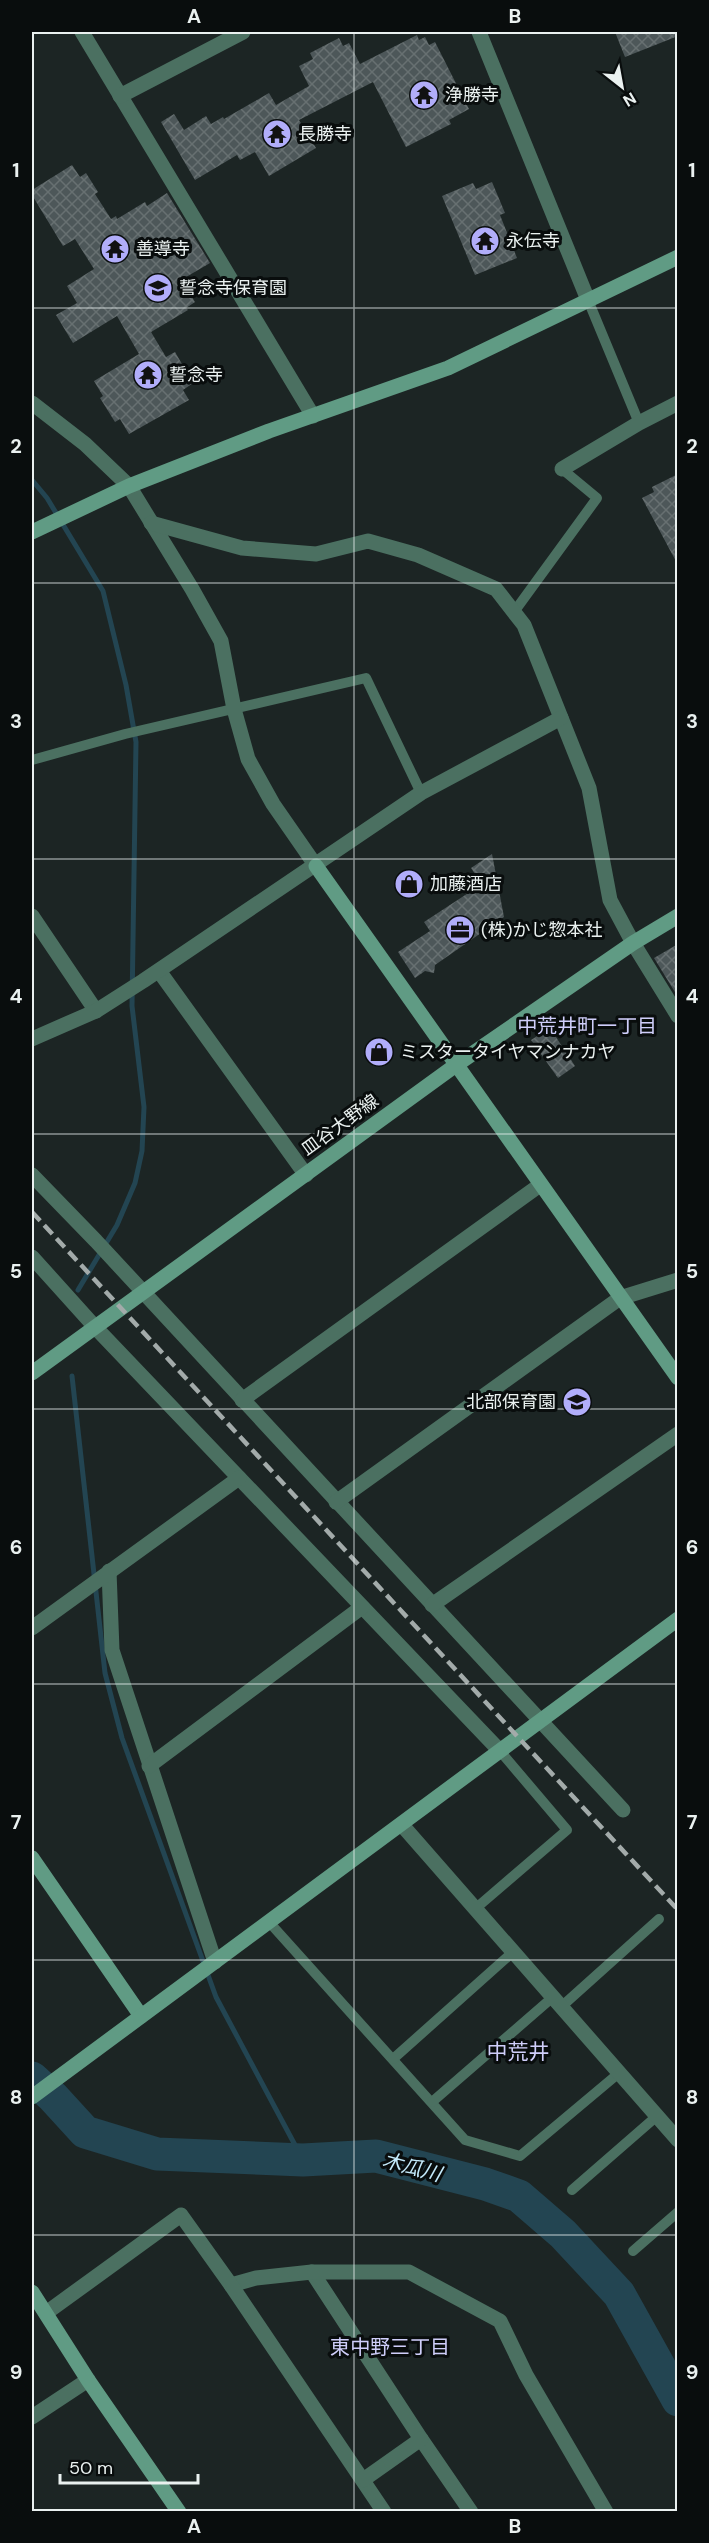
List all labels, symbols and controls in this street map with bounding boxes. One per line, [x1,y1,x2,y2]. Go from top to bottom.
text: A [187,3,201,29]
text: B [509,3,521,29]
north arrow [592,57,652,117]
temple icon: 浄勝寺 [408,79,440,111]
place label: 浄勝寺 [445,83,499,107]
text: N [619,87,640,111]
temple icon: 長勝寺 [261,118,293,150]
place label: 長勝寺 [298,122,352,146]
text: 1 [12,157,20,183]
text: 1 [688,157,696,183]
temple icon: 永伝寺 [469,225,501,257]
place label: 永伝寺 [506,229,560,253]
temple icon: 善導寺 [99,233,131,265]
place label: 善導寺 [136,237,190,261]
school or university icon: 誓念寺保育園 [142,272,174,304]
place label: 誓念寺保育園 [179,276,287,300]
temple icon: 誓念寺 [132,359,164,391]
place label: 誓念寺 [169,363,223,387]
text: 2 [10,433,22,459]
text: 2 [686,433,698,459]
text: 3 [10,708,22,734]
text: 3 [686,708,698,734]
shop icon: 加藤酒店 [393,868,425,900]
place label: 加藤酒店 [430,872,502,896]
office icon: (株)かじ惣本社 [444,914,476,946]
place label: (株)かじ惣本社 [481,918,602,942]
text: 4 [10,983,23,1009]
text: 4 [686,983,699,1009]
district label: 中荒井町一丁目 [517,1013,657,1039]
shop icon: ミスタータイヤマンナカヤ [363,1036,395,1068]
place label: ミスタータイヤマンナカヤ [400,1040,615,1064]
street label: 皿谷大野線 [297,1089,383,1161]
text: 5 [10,1258,22,1284]
text: 5 [686,1258,698,1284]
school or university icon: 北部保育園 [561,1386,593,1418]
place label: 北部保育園 [466,1390,556,1414]
text: 6 [10,1534,22,1560]
text: 6 [686,1534,698,1560]
text: 7 [11,1809,22,1835]
text: 7 [687,1809,698,1835]
district label: 中荒井 [487,2038,550,2066]
text: 8 [10,2084,22,2110]
text: 8 [686,2084,698,2110]
water label: 木瓜川 [380,2147,446,2188]
district label: 東中野三丁目 [330,2334,450,2360]
text: 9 [10,2359,22,2385]
text: 9 [686,2359,698,2385]
scale bar [60,2447,198,2485]
text: 50 m [69,2456,113,2480]
text: A [187,2513,201,2539]
text: B [509,2513,521,2539]

